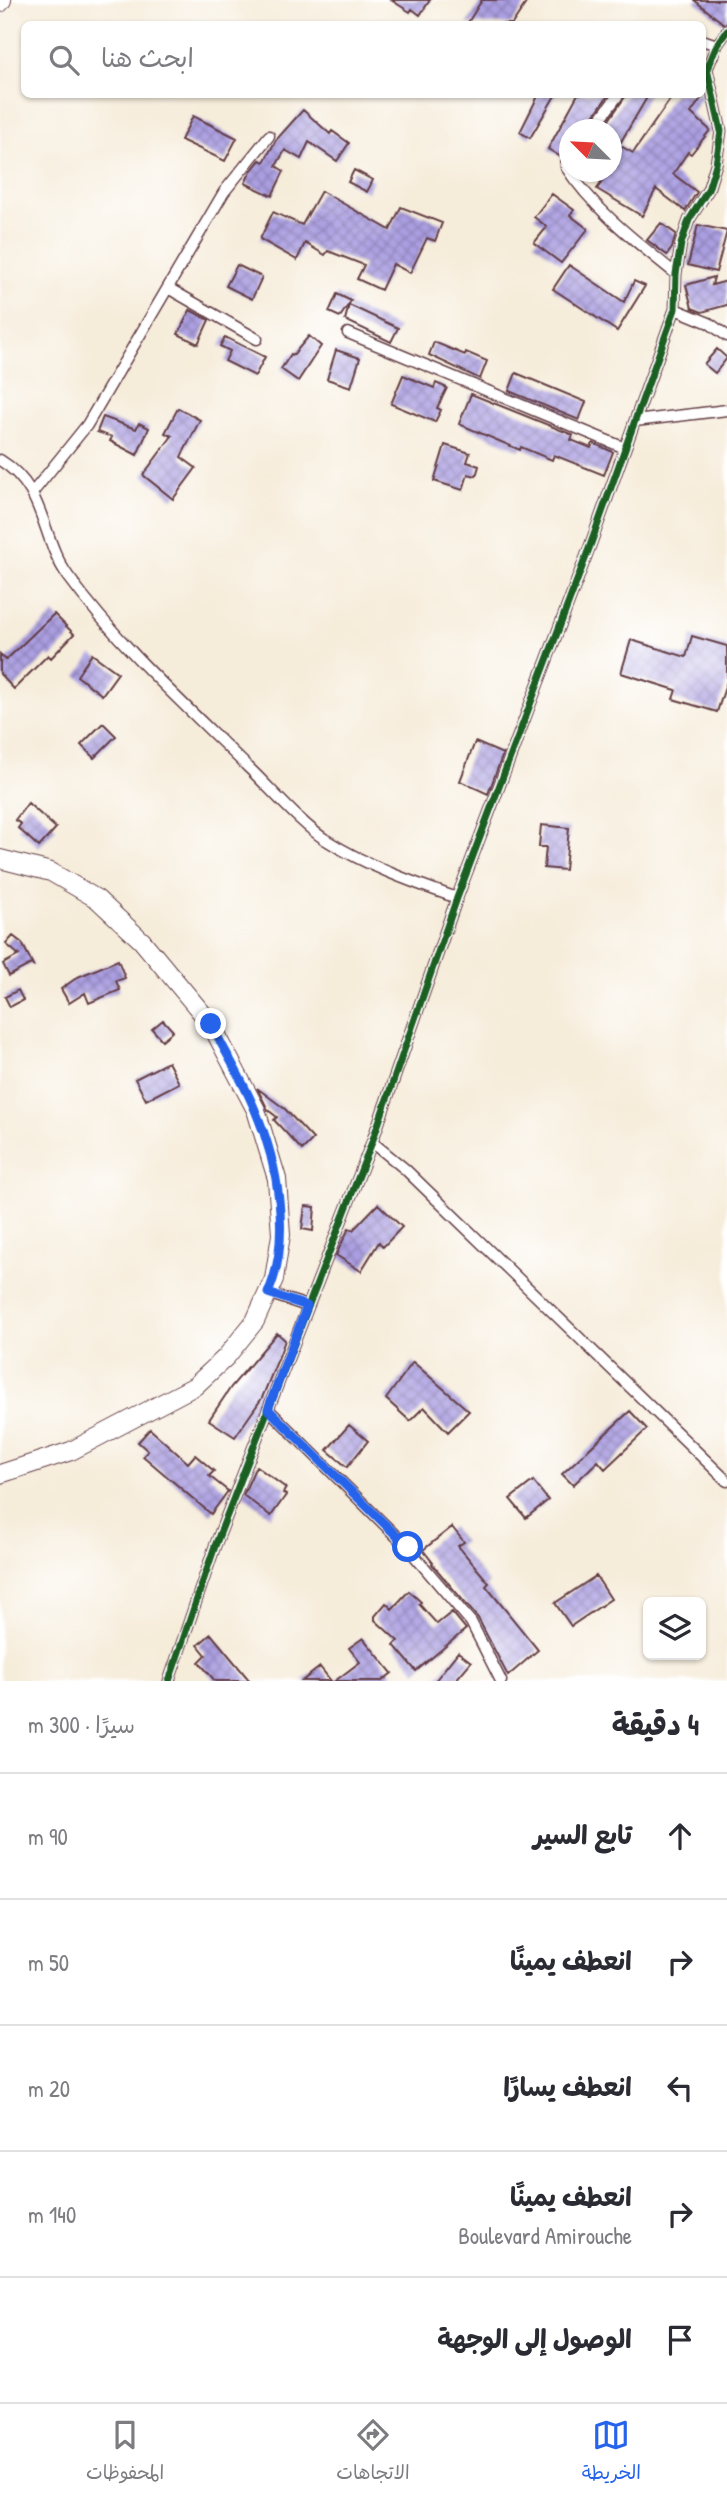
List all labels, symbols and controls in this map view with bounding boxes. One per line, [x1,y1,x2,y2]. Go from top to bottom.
search box [21,21,706,98]
text: ابحث هنا [101,40,194,75]
icon: search [45,41,83,79]
north arrow [559,119,622,182]
route end [195,1008,226,1039]
route start [392,1531,423,1562]
map controls [643,1597,706,1660]
button: layers [643,1597,706,1660]
text: 4 دقيقة [612,1704,699,1744]
text: سيرًا · 300 m [28,1709,135,1740]
text: تابع السير [533,1817,632,1852]
icon: ahead [661,1817,699,1855]
text: 90 m [28,1821,68,1852]
text: انعطف يمينًا [510,1943,632,1978]
icon: right [661,1943,699,1981]
text: 50 m [28,1947,69,1978]
text: انعطف يسارًا [503,2069,632,2104]
icon: left [661,2069,699,2107]
text: 20 m [28,2073,70,2104]
text: انعطف يمينًا [510,2179,632,2214]
icon: right [661,2195,699,2233]
text: 140 m [28,2199,76,2230]
text: Boulevard Amirouche [458,2220,632,2251]
text: الوصول إلى الوجهة [437,2321,632,2356]
icon: arrive [661,2321,699,2359]
tab: المحفوظات [86,2416,164,2489]
tab: الاتجاهات [336,2416,410,2489]
tab: الخريطة [582,2416,641,2489]

